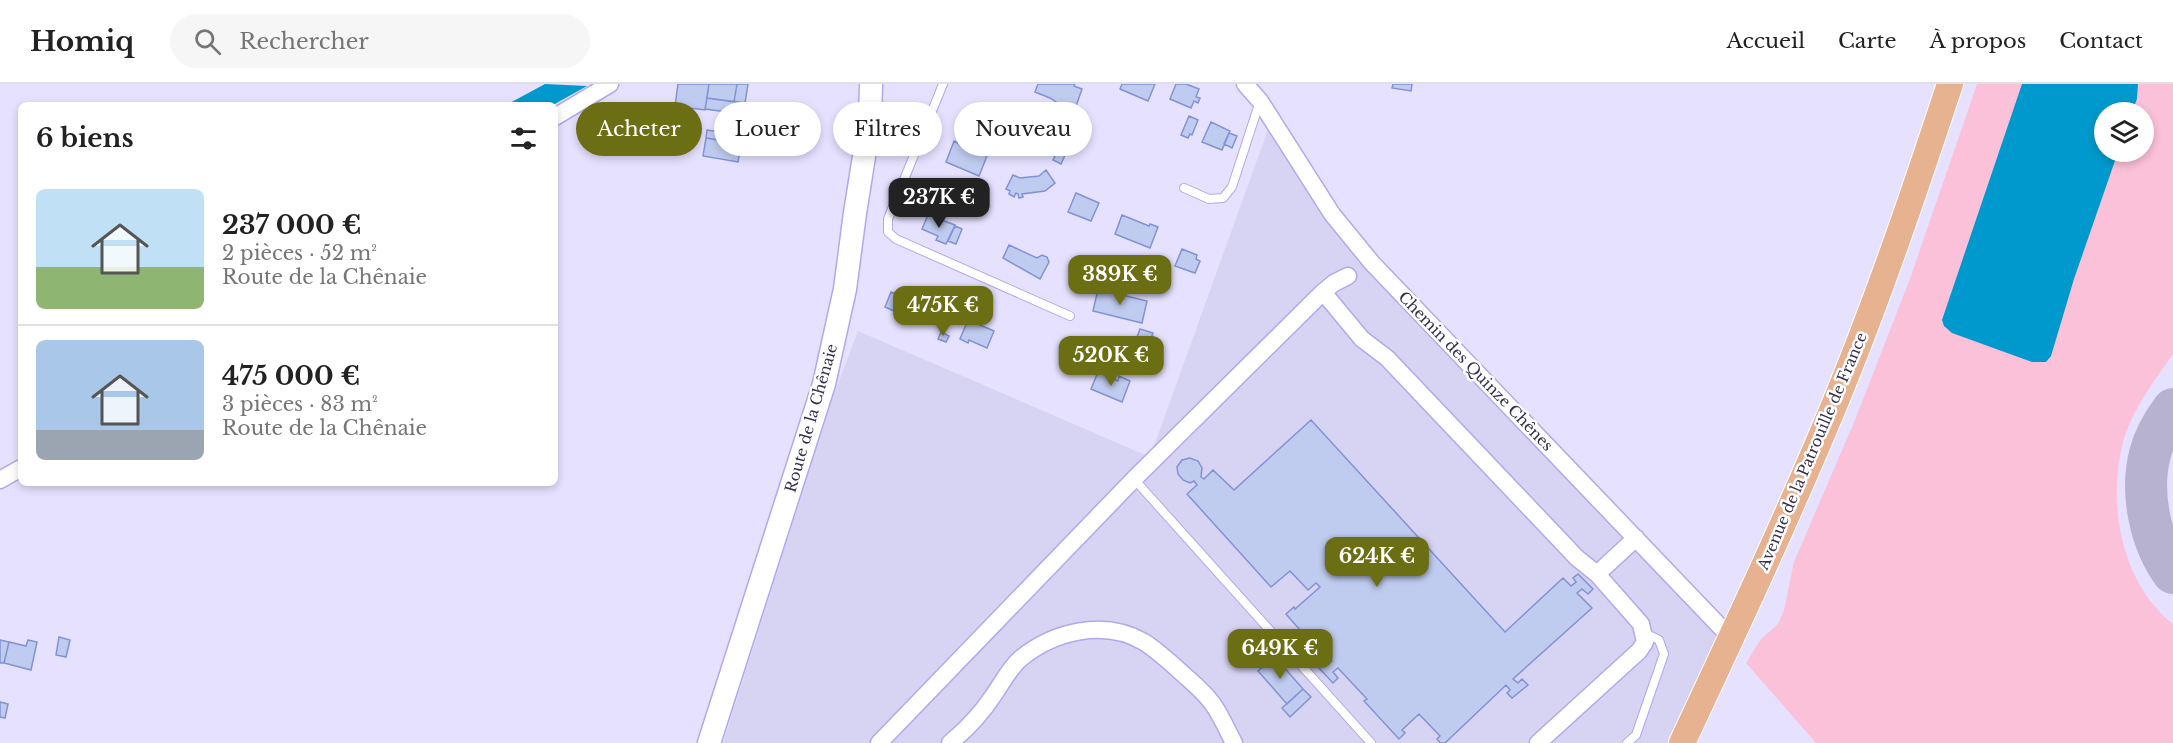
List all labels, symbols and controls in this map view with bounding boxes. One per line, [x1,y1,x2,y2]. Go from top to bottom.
search box [170,14,590,68]
text: Homiq [30,24,134,59]
icon: search [191,25,224,58]
text: Rechercher [239,28,369,55]
text: Accueil [1727,28,1805,54]
text: Carte [1838,28,1897,54]
text: À propos [1930,28,2026,54]
text: Contact [2059,28,2143,54]
chip: Acheter [576,102,702,156]
chip: Louer [714,102,821,156]
chip: Filtres [833,102,942,156]
chip: Nouveau [954,102,1092,156]
map controls [2094,102,2154,162]
button: layers [2094,102,2154,162]
text: 6 biens [36,122,134,154]
icon: filters [507,122,540,155]
pin: 237K € [890,178,988,229]
text: 237K € [903,185,975,209]
text: 237 000 € [222,209,361,241]
icon: home [84,213,156,285]
text: 2 pièces · 52 m² [222,241,377,265]
pin: 389K € [1071,255,1169,306]
text: 389K € [1082,262,1158,286]
text: Route de la Chênaie [222,265,427,289]
pin: 475K € [894,286,992,337]
street label: Chemin des Quinze Chênes [1395,287,1557,455]
text: 475K € [907,293,979,317]
street label: Avenue de la Patrouille de France [1753,330,1871,573]
pin: 520K € [1062,336,1160,387]
street label: Route de la Chênaie [781,341,841,495]
text: 520K € [1073,343,1149,367]
text: 475 000 € [222,360,360,392]
icon: home [84,364,156,436]
text: 3 pièces · 83 m² [222,392,378,416]
text: Route de la Chênaie [222,416,427,440]
pin: 624K € [1328,537,1426,588]
text: 624K € [1339,544,1415,568]
pin: 649K € [1231,629,1329,680]
text: 649K € [1242,636,1318,660]

